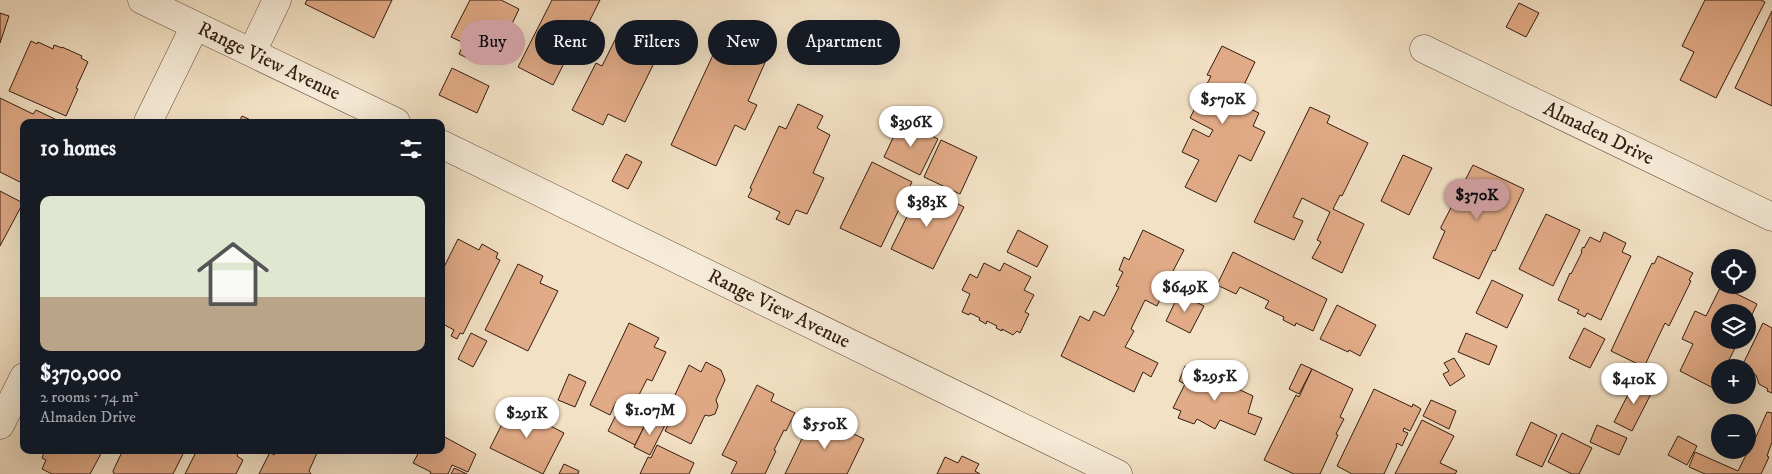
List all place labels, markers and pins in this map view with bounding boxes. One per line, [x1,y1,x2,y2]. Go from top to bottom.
pin: $570K [1188,82,1258,125]
pin: $396K [876,106,946,148]
pin: $370K [1442,178,1512,221]
pin: $383K [892,186,962,228]
pin: $649K [1150,270,1220,313]
pin: $295K [1180,360,1250,402]
pin: $410K [1599,362,1669,405]
pin: $1.07M [609,394,691,436]
pin: $291K [492,396,562,439]
pin: $550K [790,408,860,450]

